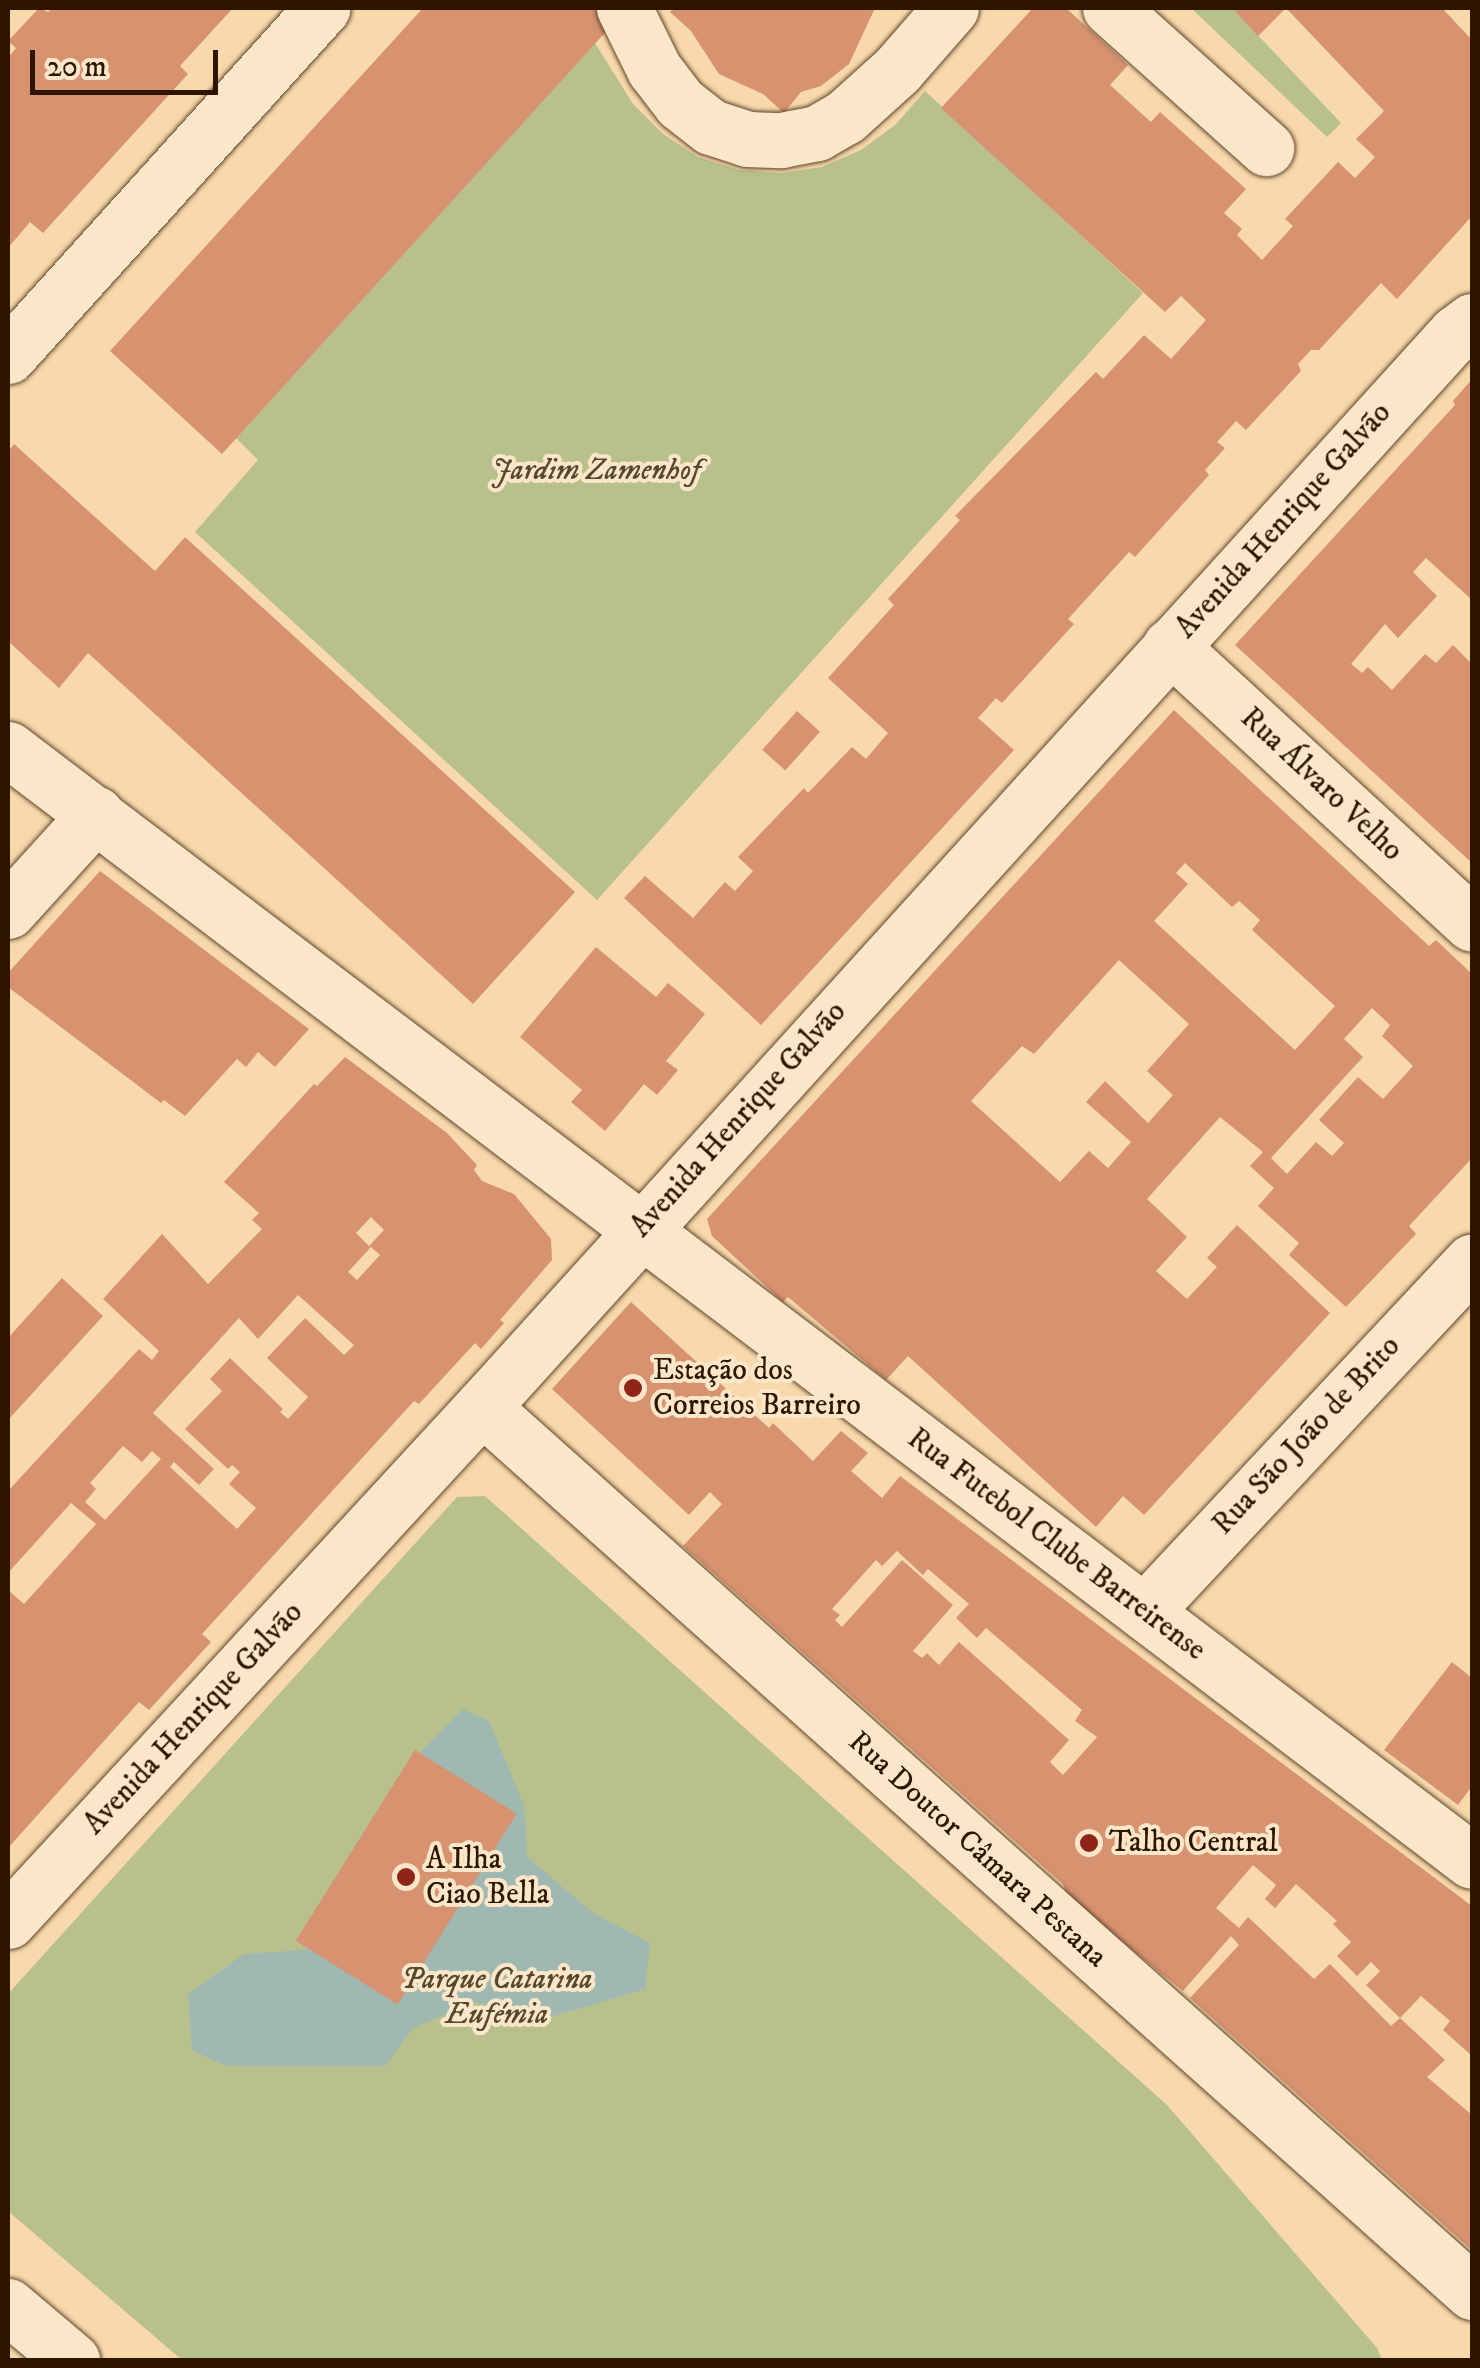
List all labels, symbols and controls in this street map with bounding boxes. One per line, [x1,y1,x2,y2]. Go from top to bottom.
scale bar [35,30,222,92]
text: 20 m [47,49,107,86]
street label: Avenida Henrique Galvão [1169,396,1399,646]
park label: Jardim Zamenhof [491,453,701,489]
street label: Rua Álvaro Velho [1232,701,1410,869]
street label: Avenida Henrique Galvão [624,995,854,1245]
street label: Rua São João de Brito [1206,1329,1408,1543]
place label: Estação dos Correios Barreiro [653,1353,861,1424]
marker: Estação dos Correios Barreiro [622,1377,644,1399]
street label: Rua Futebol Clube Barreirense [900,1421,1212,1669]
street label: Avenida Henrique Galvão [77,1595,311,1843]
street label: Rua Doutor Câmara Pestana [840,1724,1114,1976]
place label: Talho Central [1109,1825,1278,1861]
marker: Talho Central [1078,1832,1100,1854]
place label: A Ilha Ciao Bella [426,1842,549,1912]
marker: A Ilha Ciao Bella [395,1866,417,1888]
park label: Parque Catarina Eufémia [401,1962,593,2032]

